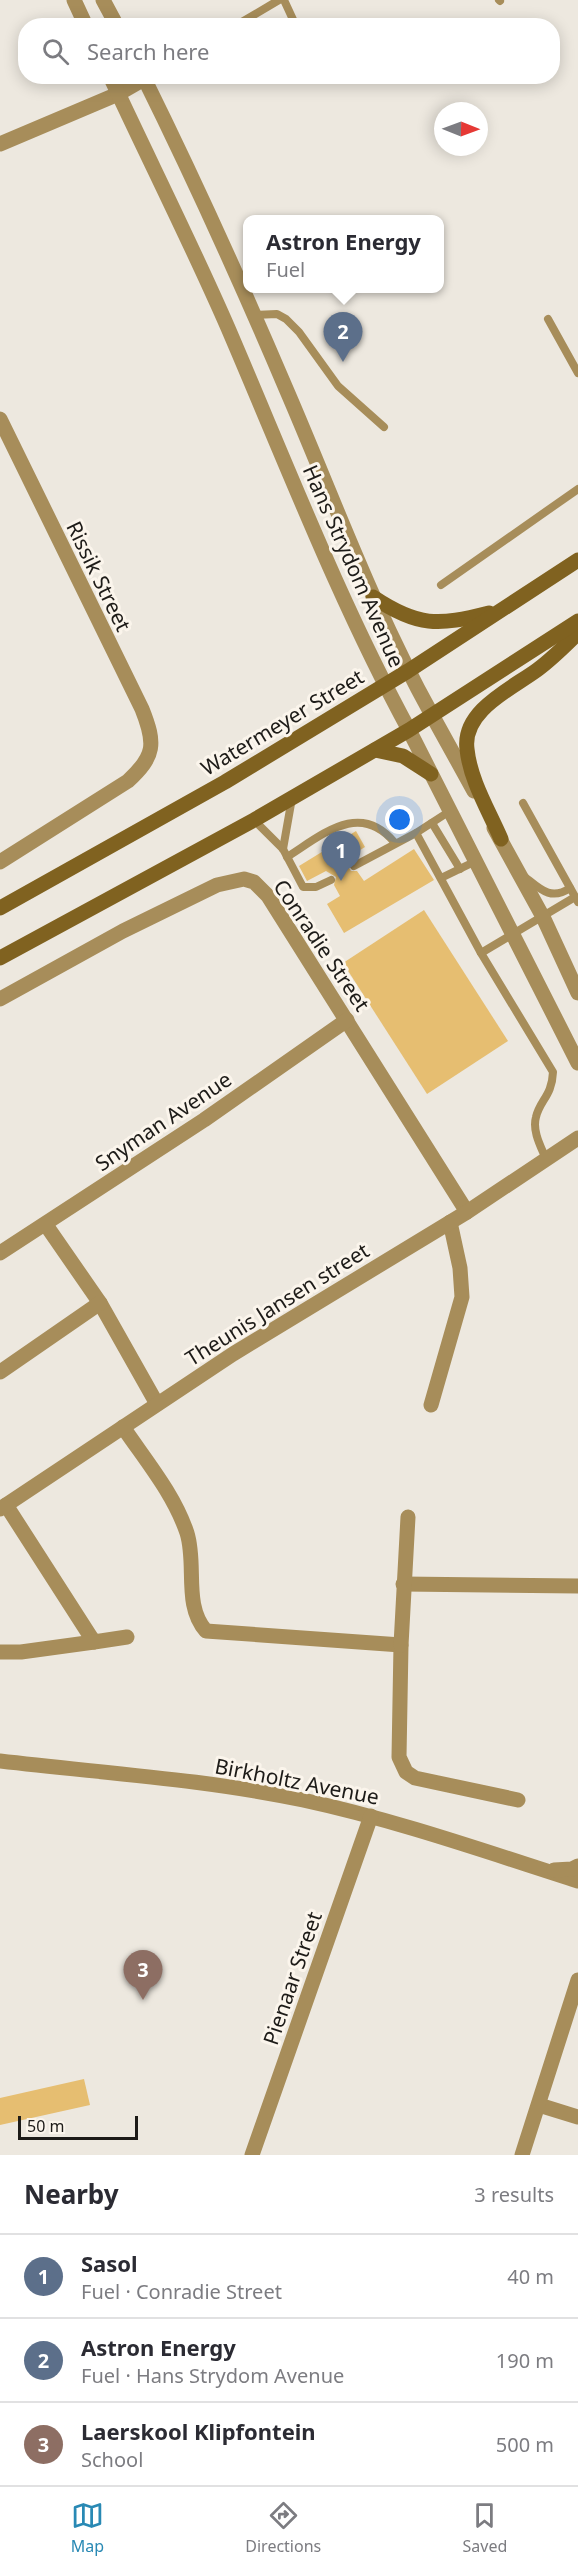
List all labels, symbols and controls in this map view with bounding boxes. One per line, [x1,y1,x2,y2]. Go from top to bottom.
search box [18,18,560,84]
icon: search [39,35,72,68]
text: Search here [87,36,209,66]
north arrow [434,102,488,156]
popup [243,215,444,293]
text: Astron Energy [266,226,421,256]
text: Fuel [266,256,305,283]
pin: 2 [324,312,362,362]
street label: Hans Strydom Avenue [297,460,411,672]
street label: Rissik Street [60,516,138,636]
street label: Watermeyer Street [195,662,369,782]
your location [385,805,414,834]
pin: 1 [322,832,360,881]
street label: Conradie Street [268,874,377,1017]
street label: Snyman Avenue [89,1065,237,1177]
street label: Theunis Jansen street [180,1236,374,1372]
street label: Birkholtz Avenue [213,1751,381,1811]
street label: Pienaar Street [256,1907,328,2048]
pin: 3 [124,1950,162,2000]
scale bar [18,2113,138,2140]
text: 50 m [27,2115,64,2137]
text: Nearby [24,2176,119,2212]
text: 3 results [474,2181,554,2208]
text: Sasol [81,2248,138,2278]
text: 1 [38,2263,49,2290]
text: 40 m [507,2263,554,2290]
text: Fuel · Conradie Street [81,2278,282,2305]
text: Astron Energy [81,2332,236,2362]
text: 2 [38,2347,49,2374]
text: 190 m [496,2347,554,2374]
text: Fuel · Hans Strydom Avenue [81,2362,344,2389]
text: Laerskool Klipfontein [81,2416,316,2446]
text: 3 [38,2431,49,2458]
text: 500 m [496,2431,554,2458]
text: School [81,2446,143,2473]
tab: Map [71,2499,104,2557]
tab: Directions [245,2499,321,2557]
tab: Saved [463,2499,507,2557]

